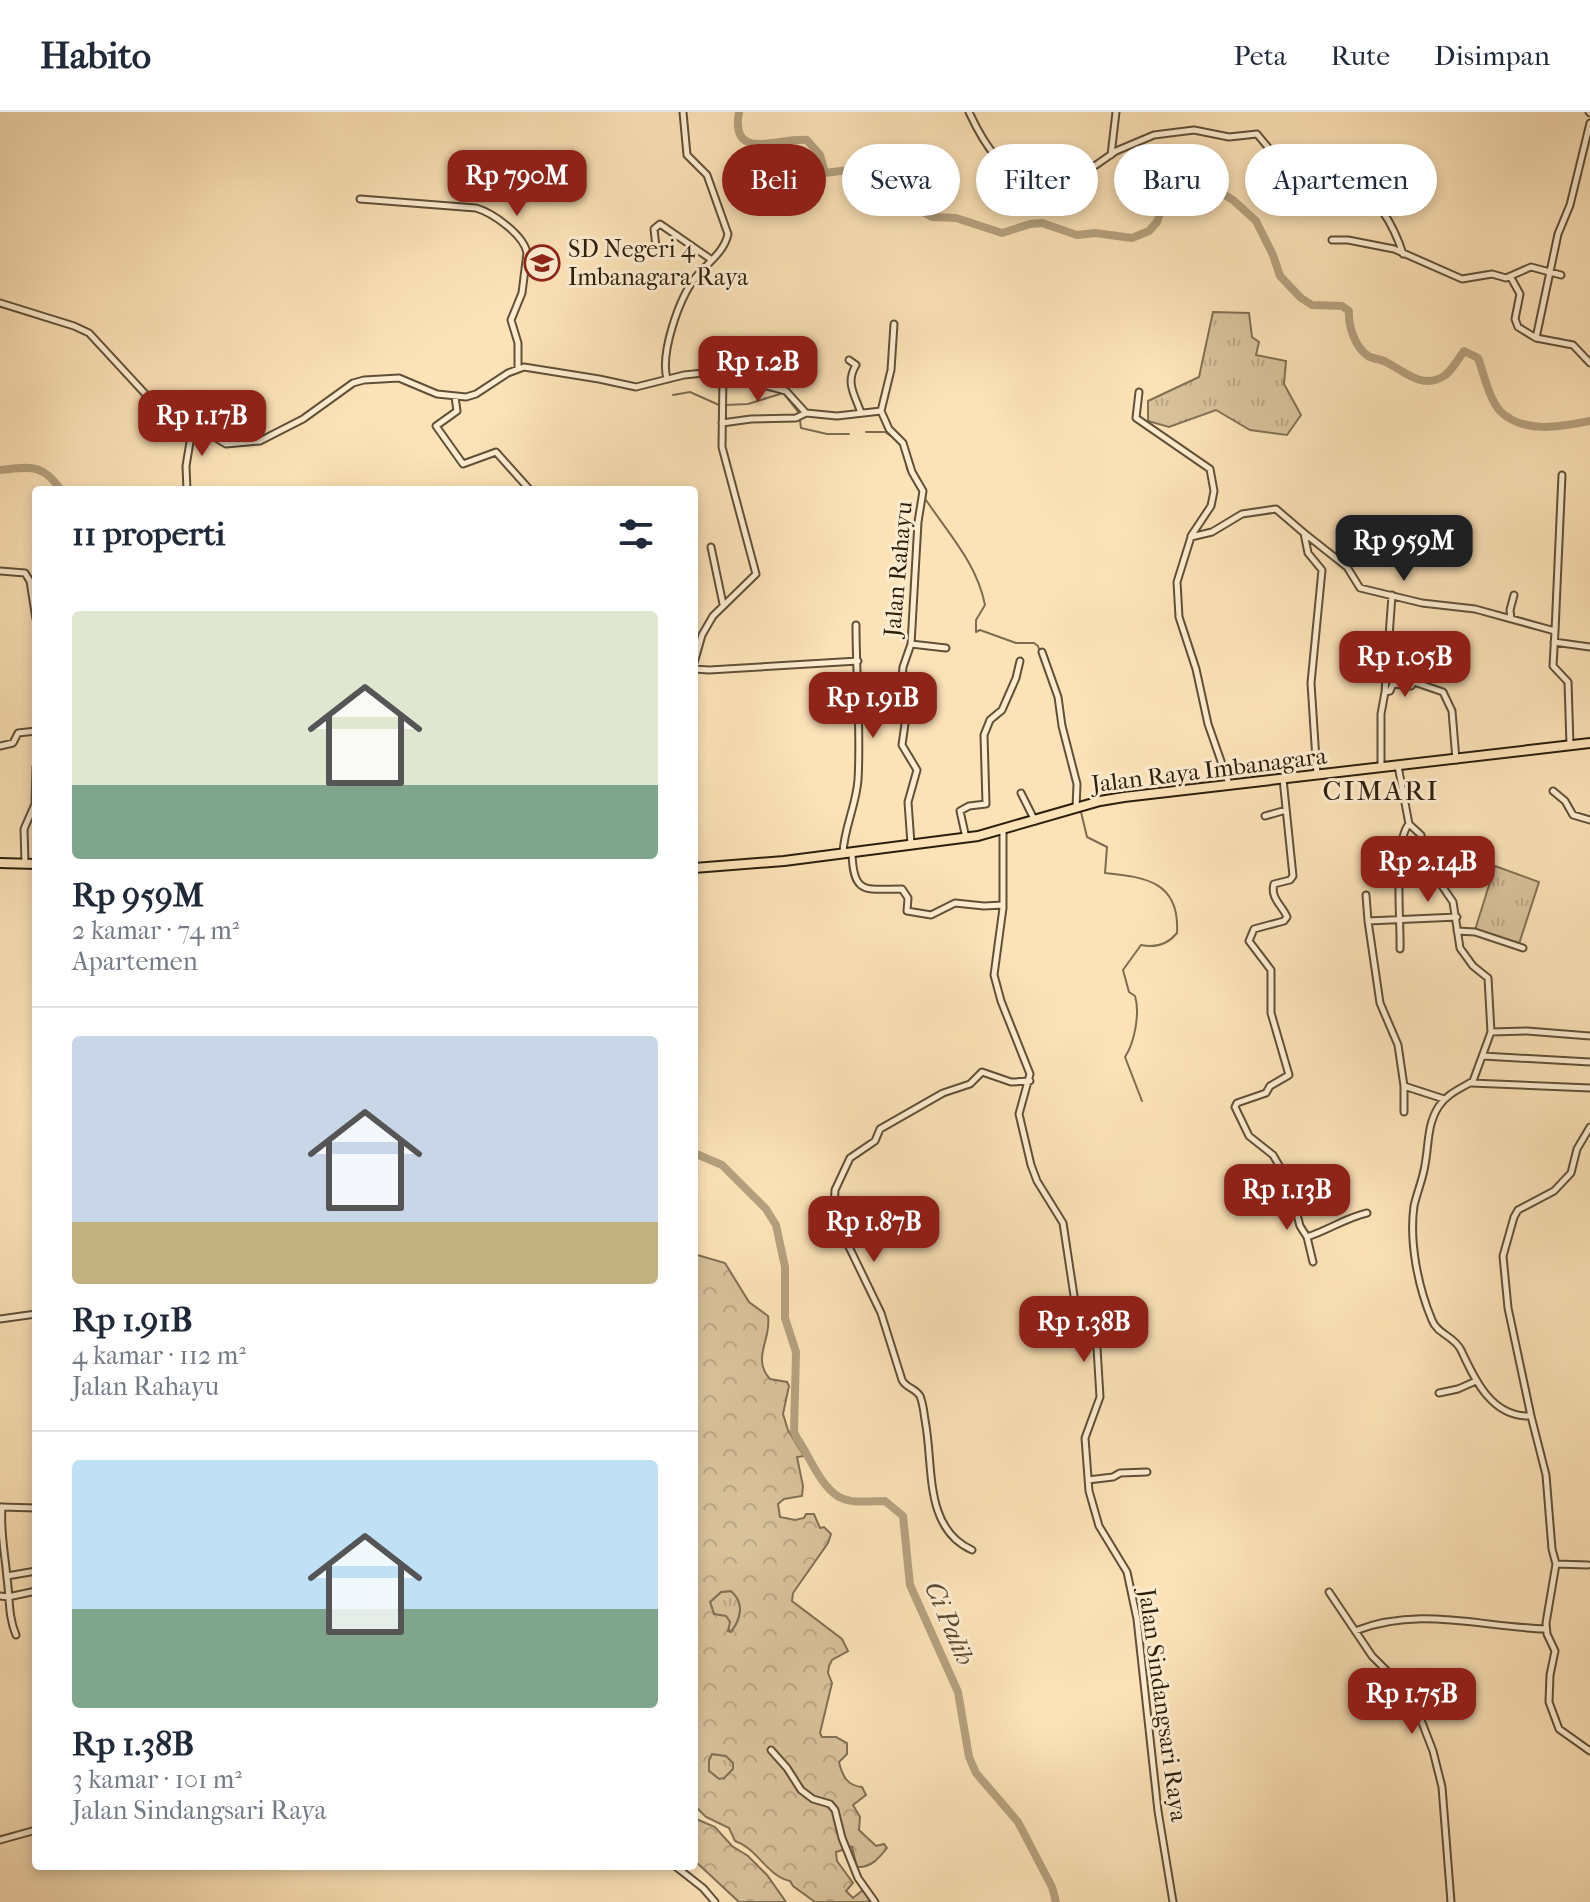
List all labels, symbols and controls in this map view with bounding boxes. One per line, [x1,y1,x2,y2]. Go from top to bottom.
text: Habito [40,33,151,78]
text: Peta [1234,39,1287,72]
text: Rute [1331,39,1390,72]
text: Disimpan [1434,39,1550,72]
chip: Beli [722,144,826,216]
chip: Sewa [842,144,960,216]
chip: Filter [976,144,1098,216]
chip: Baru [1114,144,1229,216]
chip: Apartemen [1245,144,1437,216]
pin: Rp 790M [443,150,591,218]
text: Rp 790M [466,160,568,191]
place label: SD Negeri 4 Imbanagara Raya [568,235,749,291]
school or university icon: SD Negeri 4 Imbanagara Raya [523,244,561,282]
pin: Rp 1.2B [684,336,832,404]
text: Rp 1.2B [716,346,800,377]
pin: Rp 1.17B [119,390,285,458]
text: Rp 1.17B [156,400,248,431]
street label: Jalan Rahayu [878,500,918,640]
icon: filters [614,512,658,556]
text: 11 properti [72,514,225,554]
pin: Rp 959M [1330,515,1478,583]
text: Rp 959M [1354,525,1454,556]
pin: Rp 1.05B [1322,631,1488,699]
text: Rp 1.05B [1357,641,1453,672]
icon: home [293,663,437,807]
pin: Rp 1.91B [790,672,956,740]
text: Rp 1.91B [827,682,919,713]
street label: Jalan Raya Imbanagara [1088,742,1329,799]
district label: CIMARI [1323,774,1439,807]
pin: Rp 2.14B [1345,836,1511,904]
text: Rp 2.14B [1379,846,1477,877]
text: Rp 959M [72,875,204,915]
text: 2 kamar · 74 m² [72,915,239,946]
text: Apartemen [72,946,198,977]
icon: home [293,1088,437,1232]
pin: Rp 1.13B [1204,1164,1370,1232]
text: Rp 1.13B [1242,1174,1332,1205]
pin: Rp 1.87B [791,1196,957,1264]
text: Rp 1.87B [826,1206,922,1237]
pin: Rp 1.38B [1001,1296,1167,1364]
text: Rp 1.91B [72,1300,193,1340]
text: Rp 1.38B [1037,1306,1131,1337]
text: 4 kamar · 112 m² [72,1340,246,1371]
text: Jalan Rahayu [72,1371,219,1402]
icon: home [293,1512,437,1656]
water label: Ci Palih [918,1577,981,1670]
street label: Jalan Sindangsari Raya [1133,1585,1193,1824]
pin: Rp 1.75B [1329,1668,1495,1736]
text: Rp 1.75B [1366,1678,1458,1709]
text: Rp 1.38B [72,1724,194,1764]
text: 3 kamar · 101 m² [72,1764,242,1795]
text: Jalan Sindangsari Raya [72,1795,327,1826]

